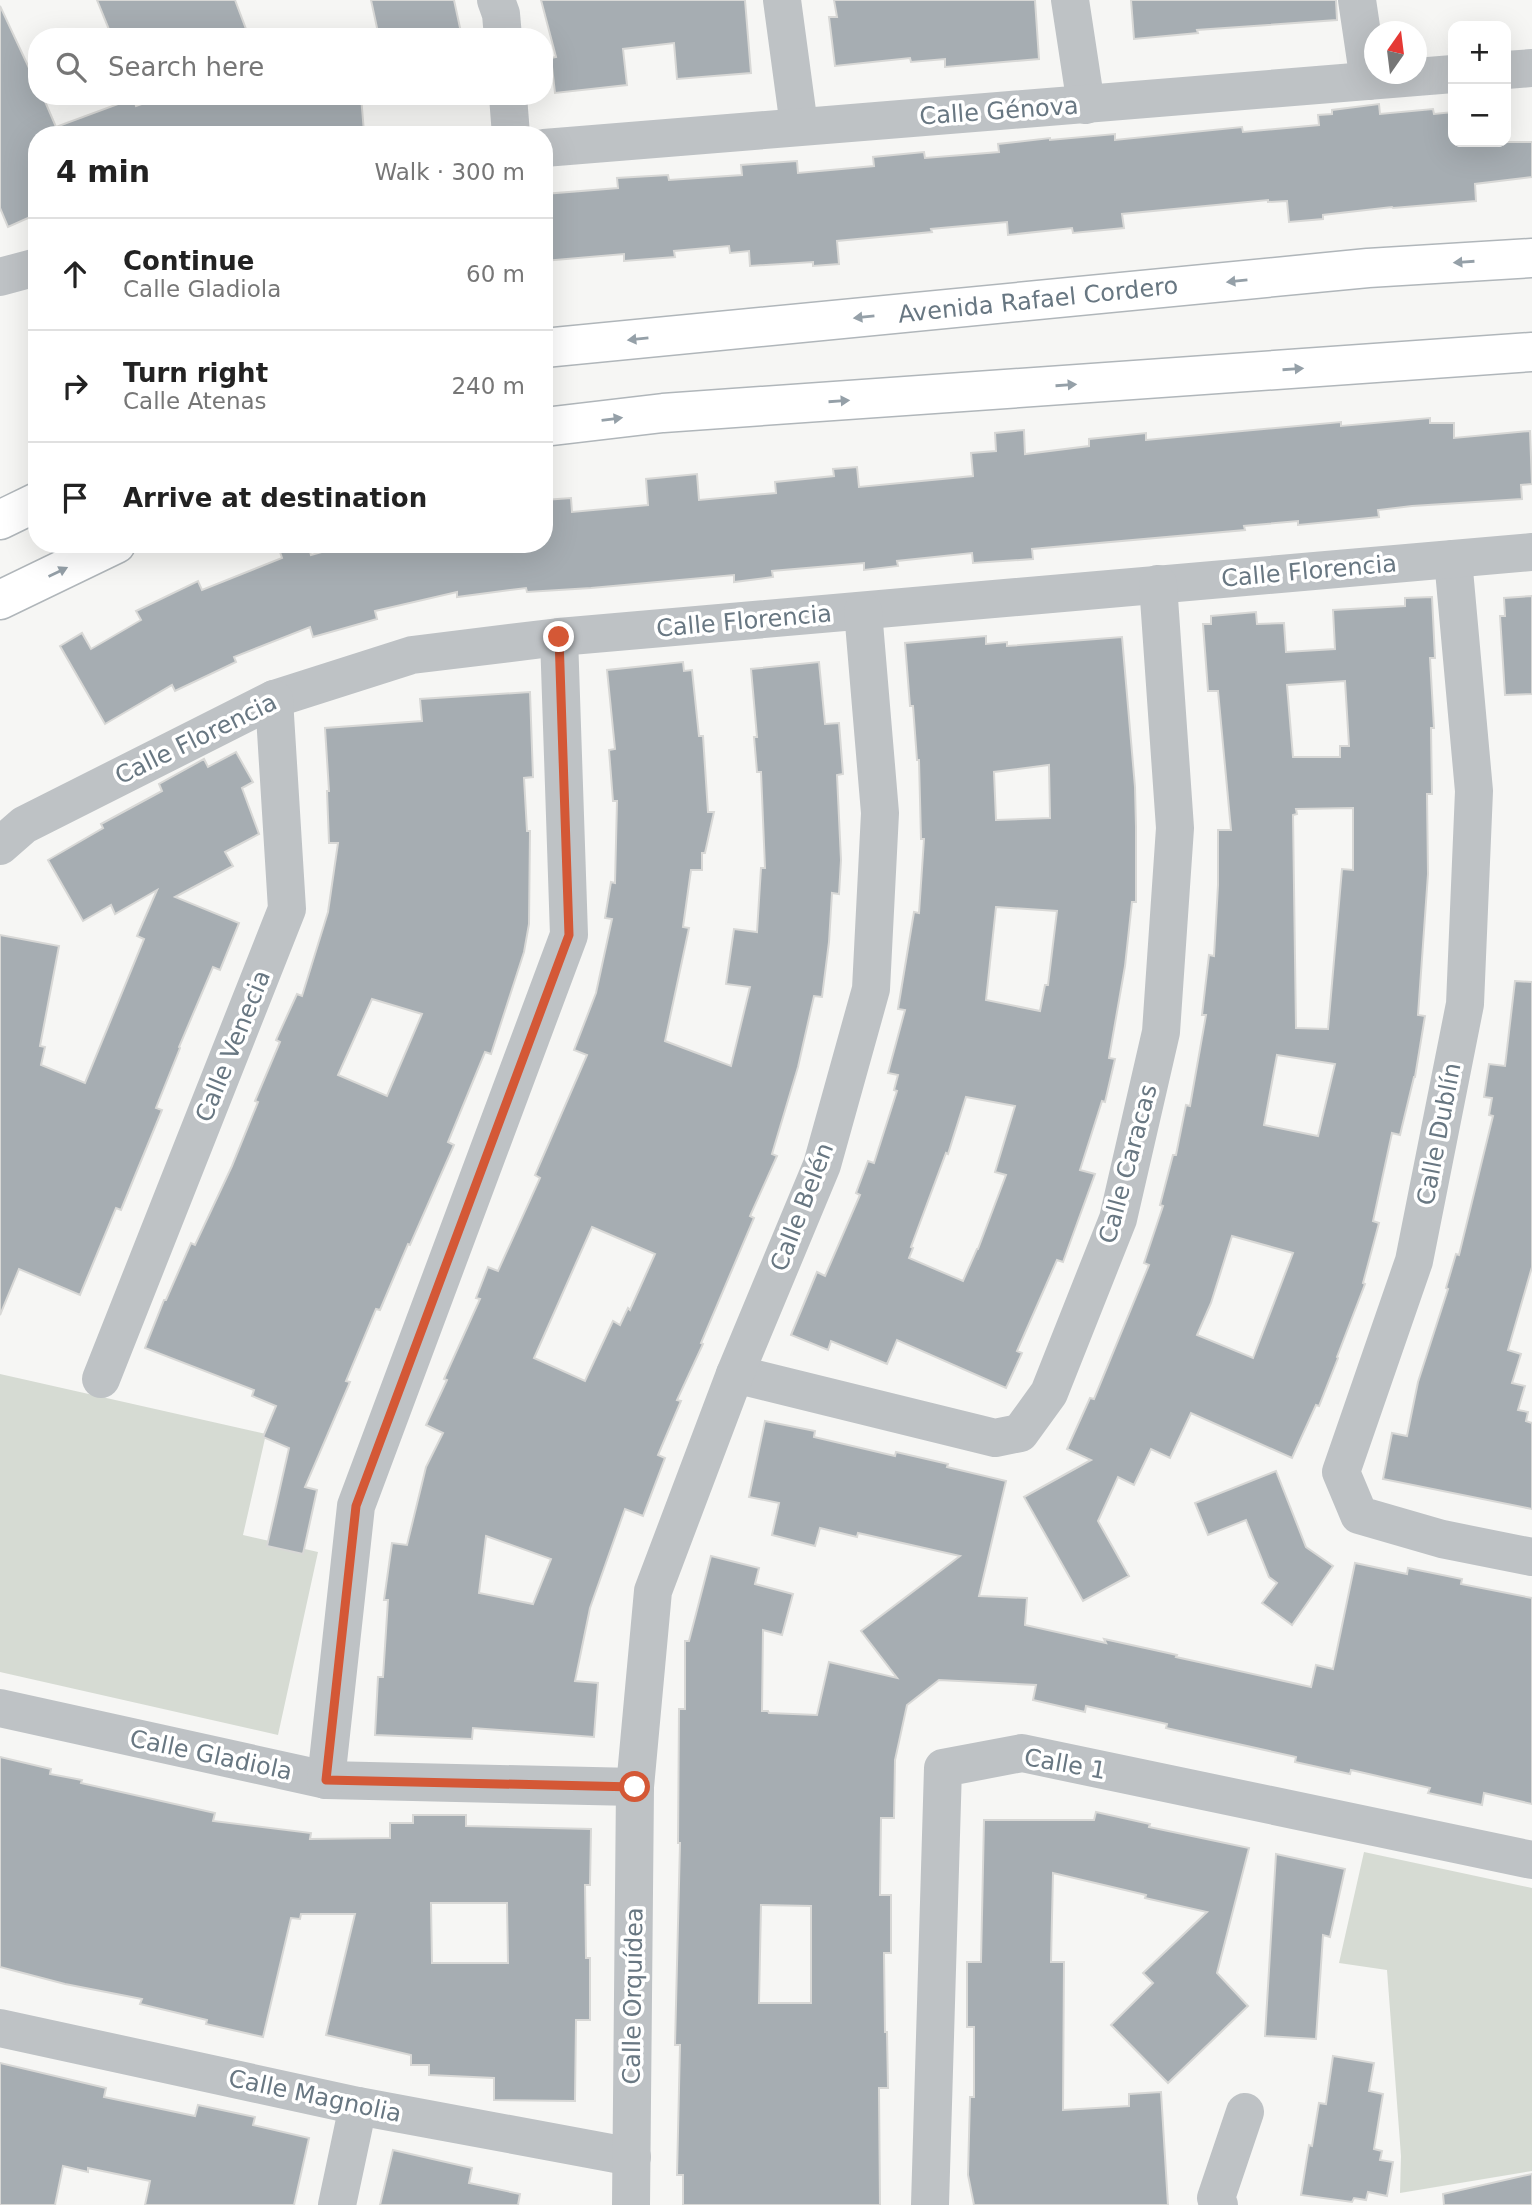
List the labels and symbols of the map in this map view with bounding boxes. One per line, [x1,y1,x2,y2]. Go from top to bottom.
north arrow [1364,21,1427,84]
street label: Calle Génova [919,91,1079,131]
one-way arrow [1453,257,1475,268]
street label: Avenida Rafael Cordero [897,271,1179,329]
one-way arrow [1226,276,1248,287]
one-way arrow [853,312,875,323]
one-way arrow [627,334,649,345]
one-way arrow [1282,363,1304,374]
one-way arrow [1055,379,1077,390]
one-way arrow [828,395,850,406]
one-way arrow [601,413,623,424]
street label: Calle Florencia [1220,549,1398,593]
one-way arrow [48,567,68,578]
street label: Calle Florencia [655,599,833,643]
route end [543,621,574,652]
street label: Calle Florencia [111,688,281,790]
street label: Calle Venecia [190,966,276,1126]
street label: Calle Dublín [1411,1060,1467,1208]
street label: Calle Caracas [1093,1081,1163,1247]
street label: Calle Belén [765,1139,839,1275]
street label: Calle Gladiola [127,1724,295,1786]
street label: Calle 1 [1022,1743,1108,1785]
route start [619,1771,650,1802]
street label: Calle Orquídea [617,1907,649,2085]
street label: Calle Magnolia [226,2064,404,2128]

